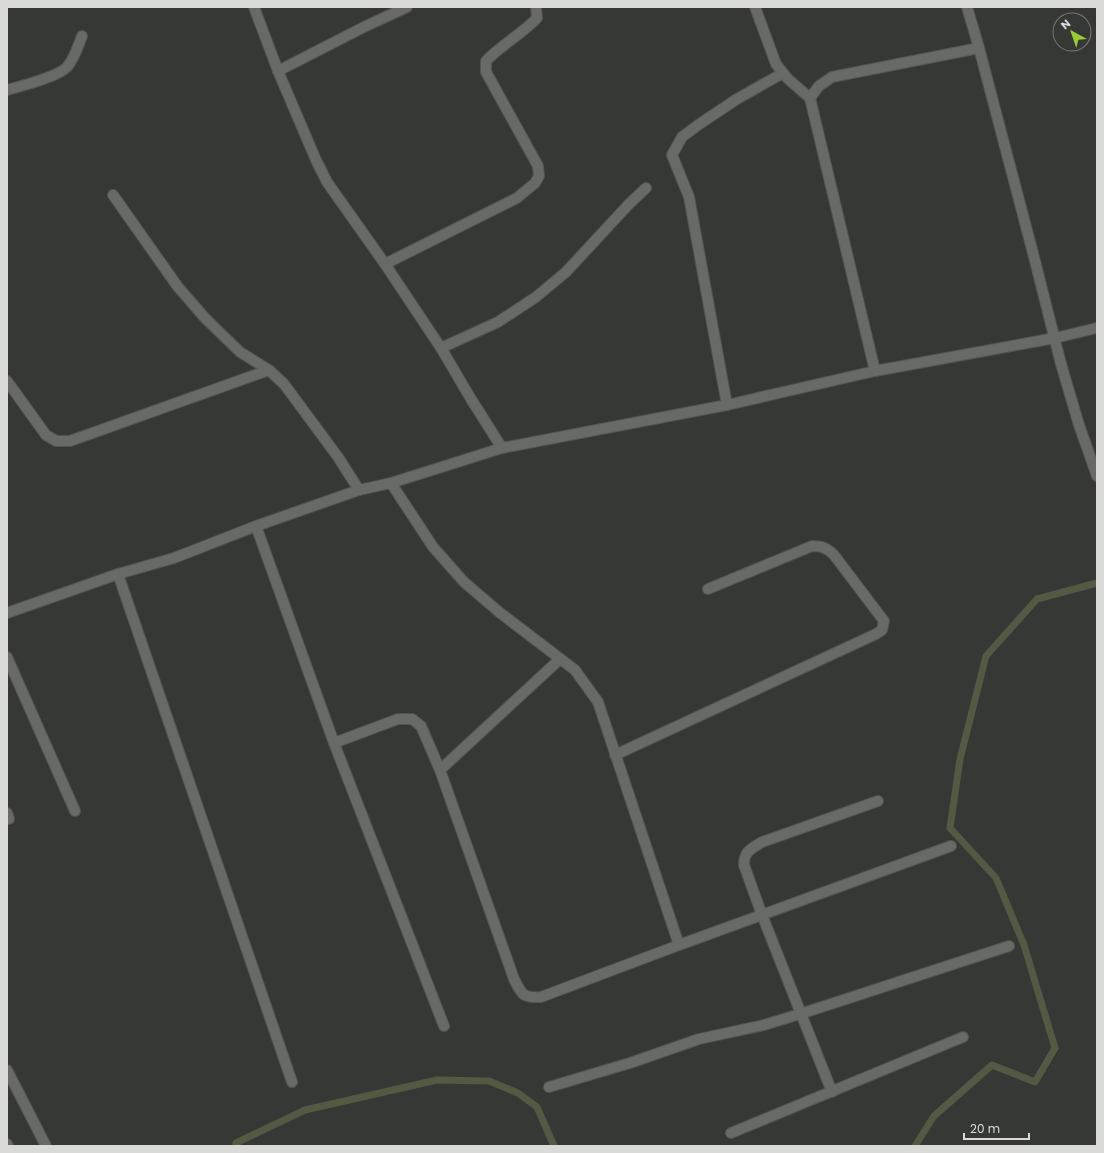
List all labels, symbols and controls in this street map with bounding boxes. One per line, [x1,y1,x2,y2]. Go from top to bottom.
north arrow [1052,12,1092,52]
text: N [1057,16,1074,33]
scale bar [964,1115,1029,1141]
text: 20 m [970,1120,1000,1137]

